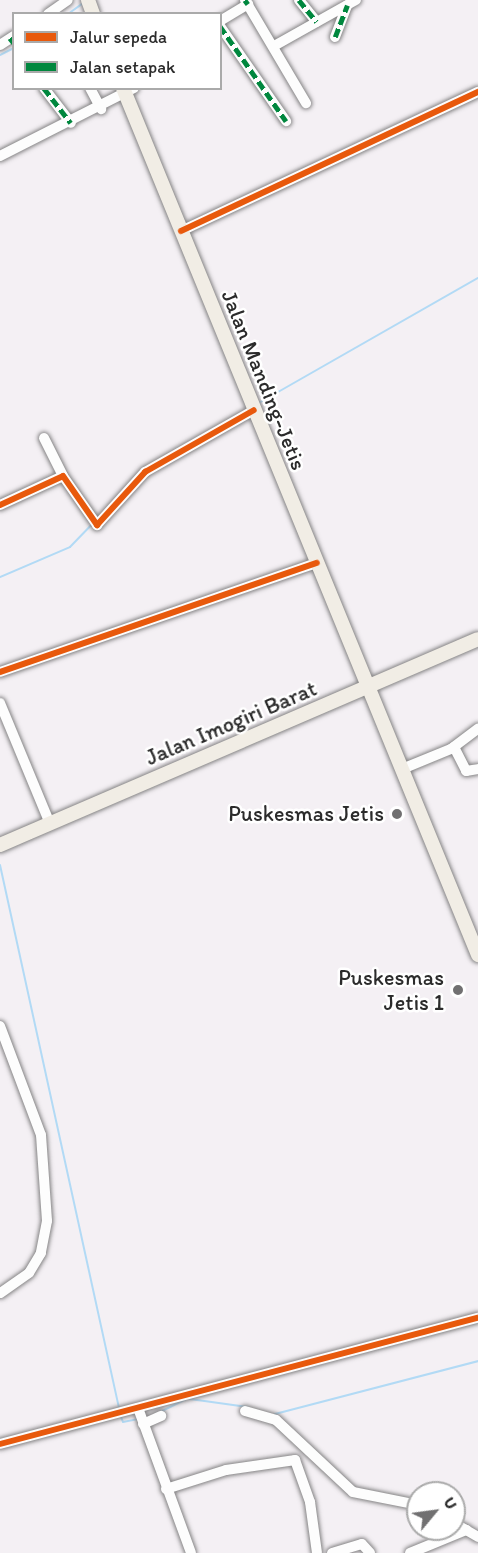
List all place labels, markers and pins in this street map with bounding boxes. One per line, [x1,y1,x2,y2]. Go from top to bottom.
place label: Puskesmas Jetis [228,801,384,827]
marker: Puskesmas Jetis [388,805,406,823]
place label: Puskesmas Jetis 1 [338,964,444,1016]
marker: Puskesmas Jetis 1 [449,981,467,999]

